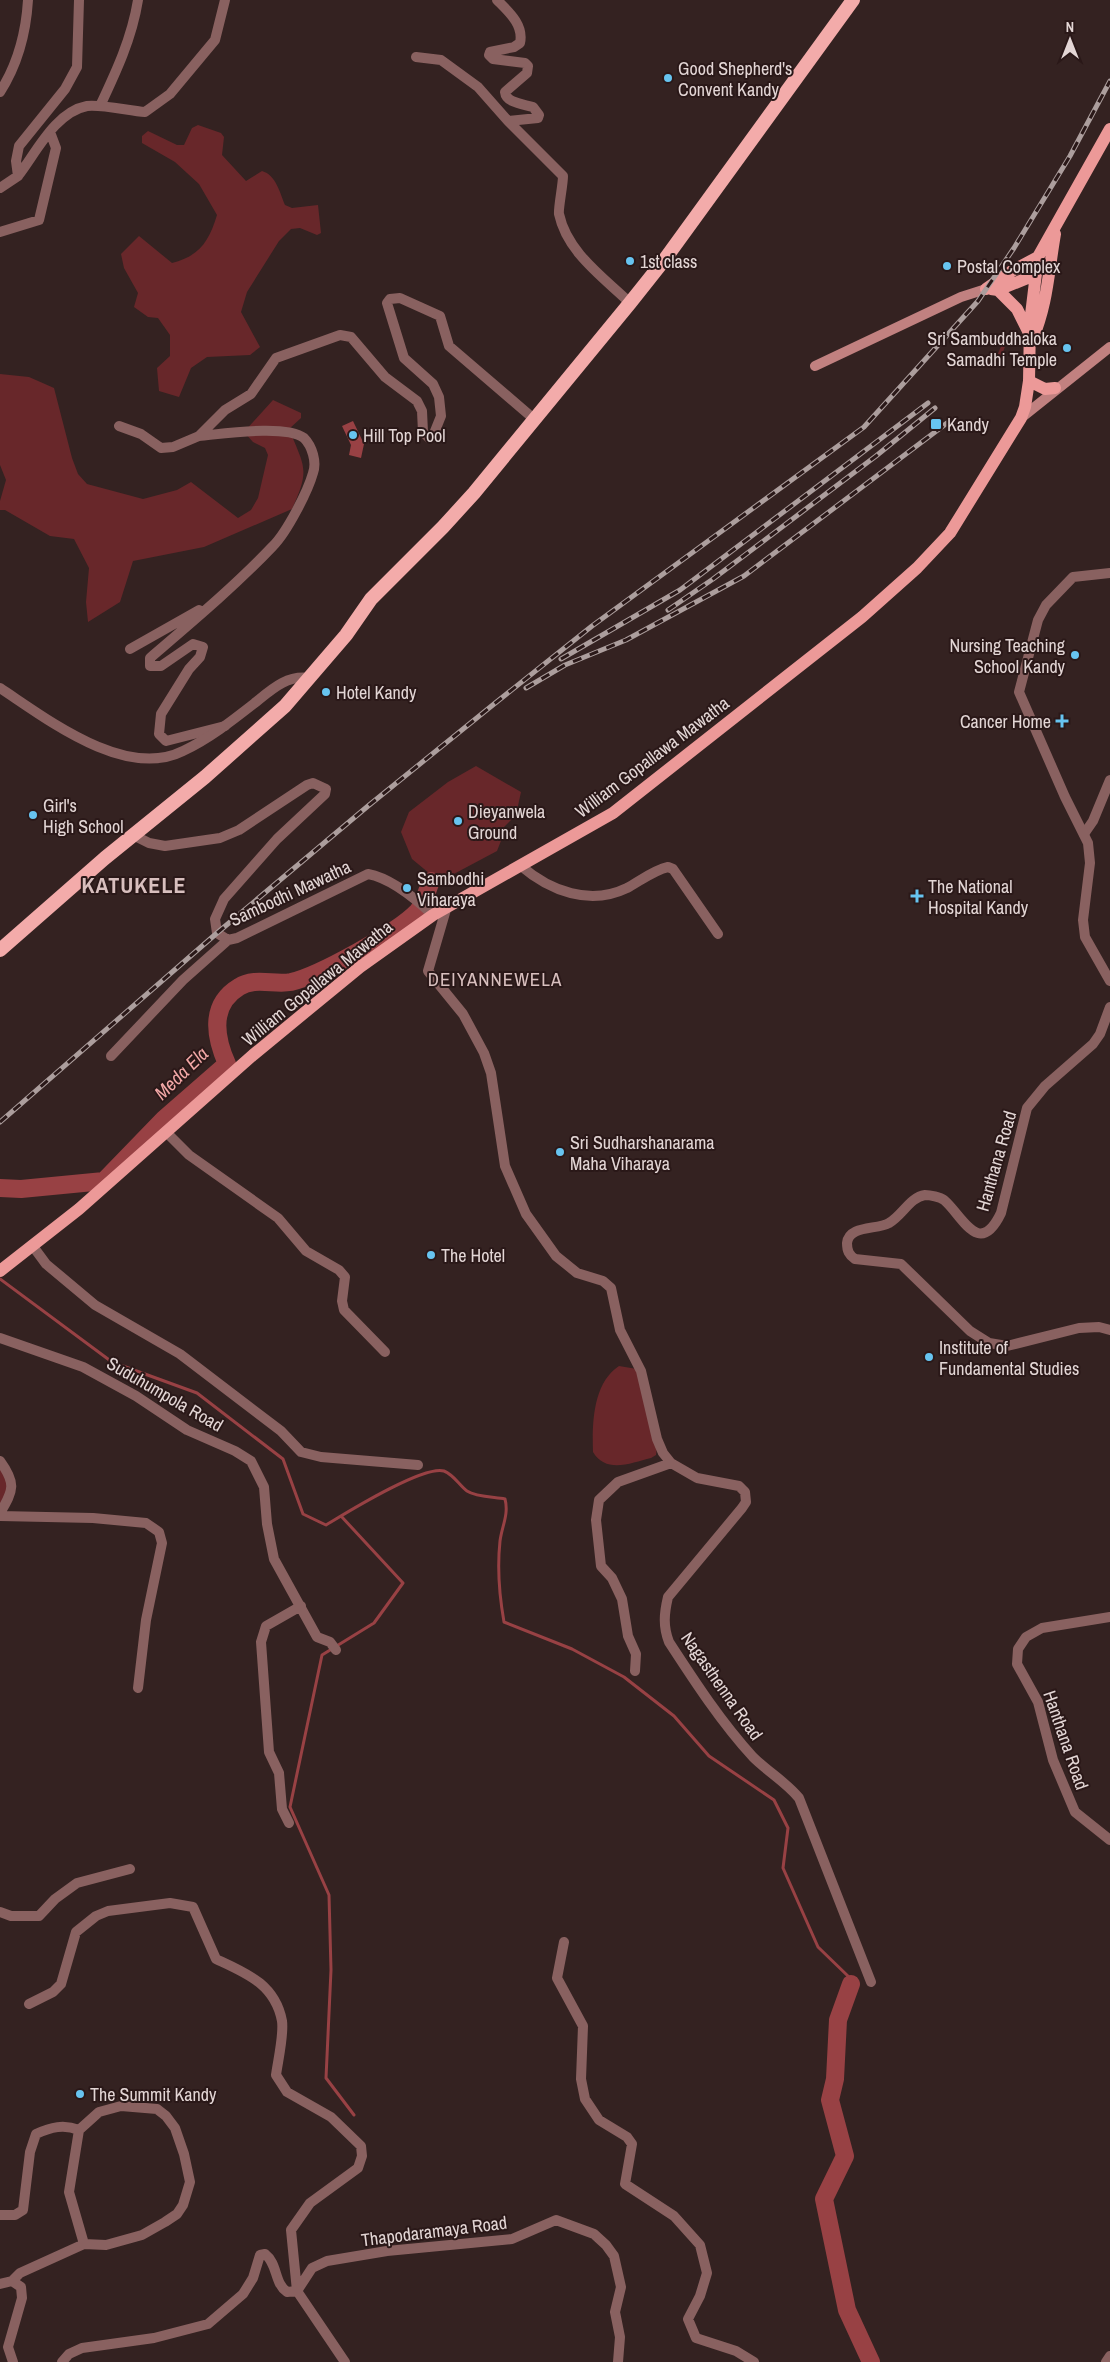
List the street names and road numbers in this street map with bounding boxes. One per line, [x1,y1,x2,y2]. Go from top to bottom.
street label: William Gopallawa Mawatha [570,691,734,823]
street label: Sambodhi Mawatha [225,854,355,932]
street label: William Gopallawa Mawatha [236,914,398,1052]
street label: Hanthana Road [970,1108,1022,1214]
street label: Suduhumpola Road [102,1351,228,1437]
street label: Nagasthenna Road [675,1627,769,1745]
street label: Hanthana Road [1037,1687,1095,1793]
street label: Thapodaramaya Road [360,2210,508,2252]

